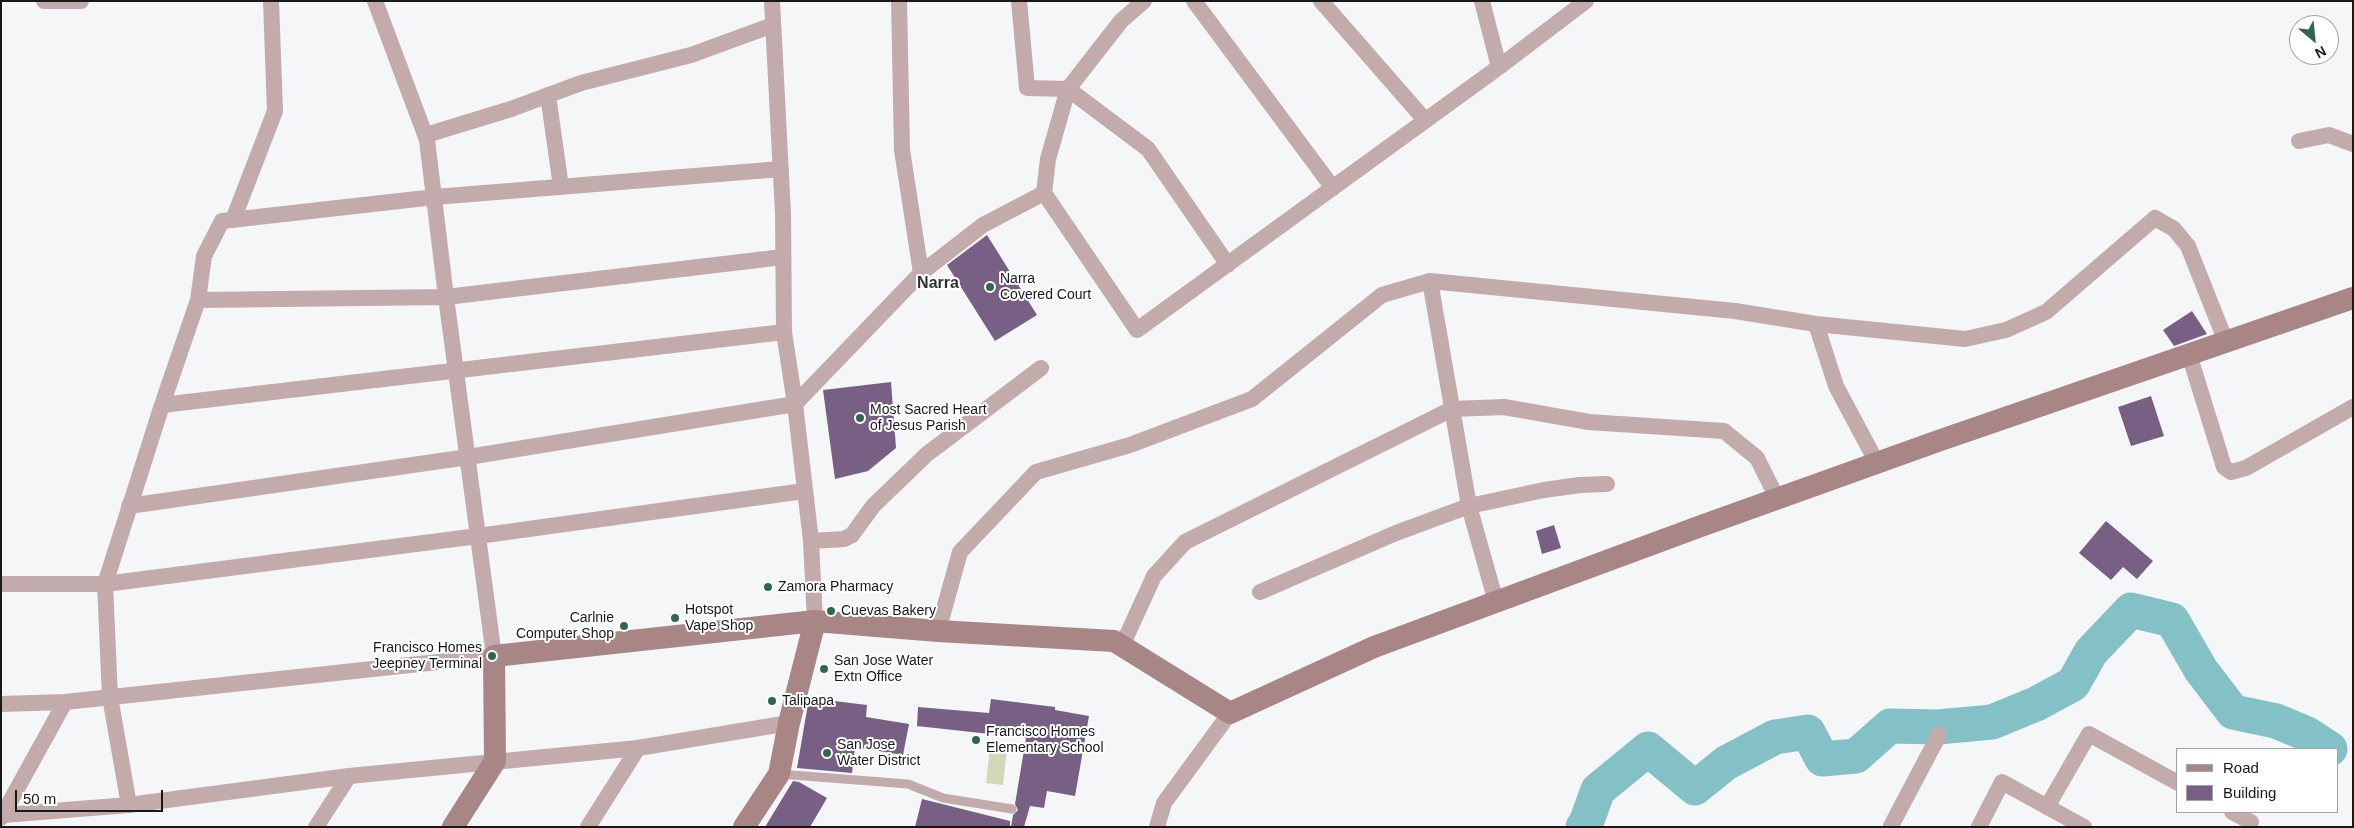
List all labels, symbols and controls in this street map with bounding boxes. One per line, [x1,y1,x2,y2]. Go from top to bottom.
north arrow [2289,15,2339,65]
text: N [2312,43,2329,62]
place label: Narra Covered Court [1000,271,1091,304]
district label: Narra [917,274,959,294]
marker: Narra Covered Court [984,281,996,293]
place label: Most Sacred Heart of Jesus Parish [870,402,987,434]
marker: Most Sacred Heart of Jesus Parish [854,412,866,424]
place label: Zamora Pharmacy [778,579,893,595]
marker: Zamora Pharmacy [762,581,774,593]
place label: Hotspot Vape Shop [685,602,753,634]
place label: Cuevas Bakery [841,603,936,619]
marker: Cuevas Bakery [825,605,837,617]
place label: Carlnie Computer Shop [516,610,614,642]
marker: Hotspot Vape Shop [669,612,681,624]
marker: Carlnie Computer Shop [618,620,630,632]
place label: Francisco Homes Jeepney Terminal [372,640,482,672]
marker: Francisco Homes Jeepney Terminal [486,650,498,662]
place label: San Jose Water Extn Office [834,653,933,686]
marker: San Jose Water Extn Office [818,663,830,675]
place label: Talipapa [782,693,834,709]
marker: Talipapa [766,695,778,707]
place label: Francisco Homes Elementary School [986,724,1104,756]
marker: Francisco Homes Elementary School [970,734,982,746]
place label: San Jose Water District [837,737,920,770]
marker: San Jose Water District [821,747,833,759]
legend [2176,748,2339,813]
text: Road [2223,759,2259,776]
scale bar [18,780,165,812]
text: Building [2223,784,2276,801]
text: 50 m [23,790,56,807]

